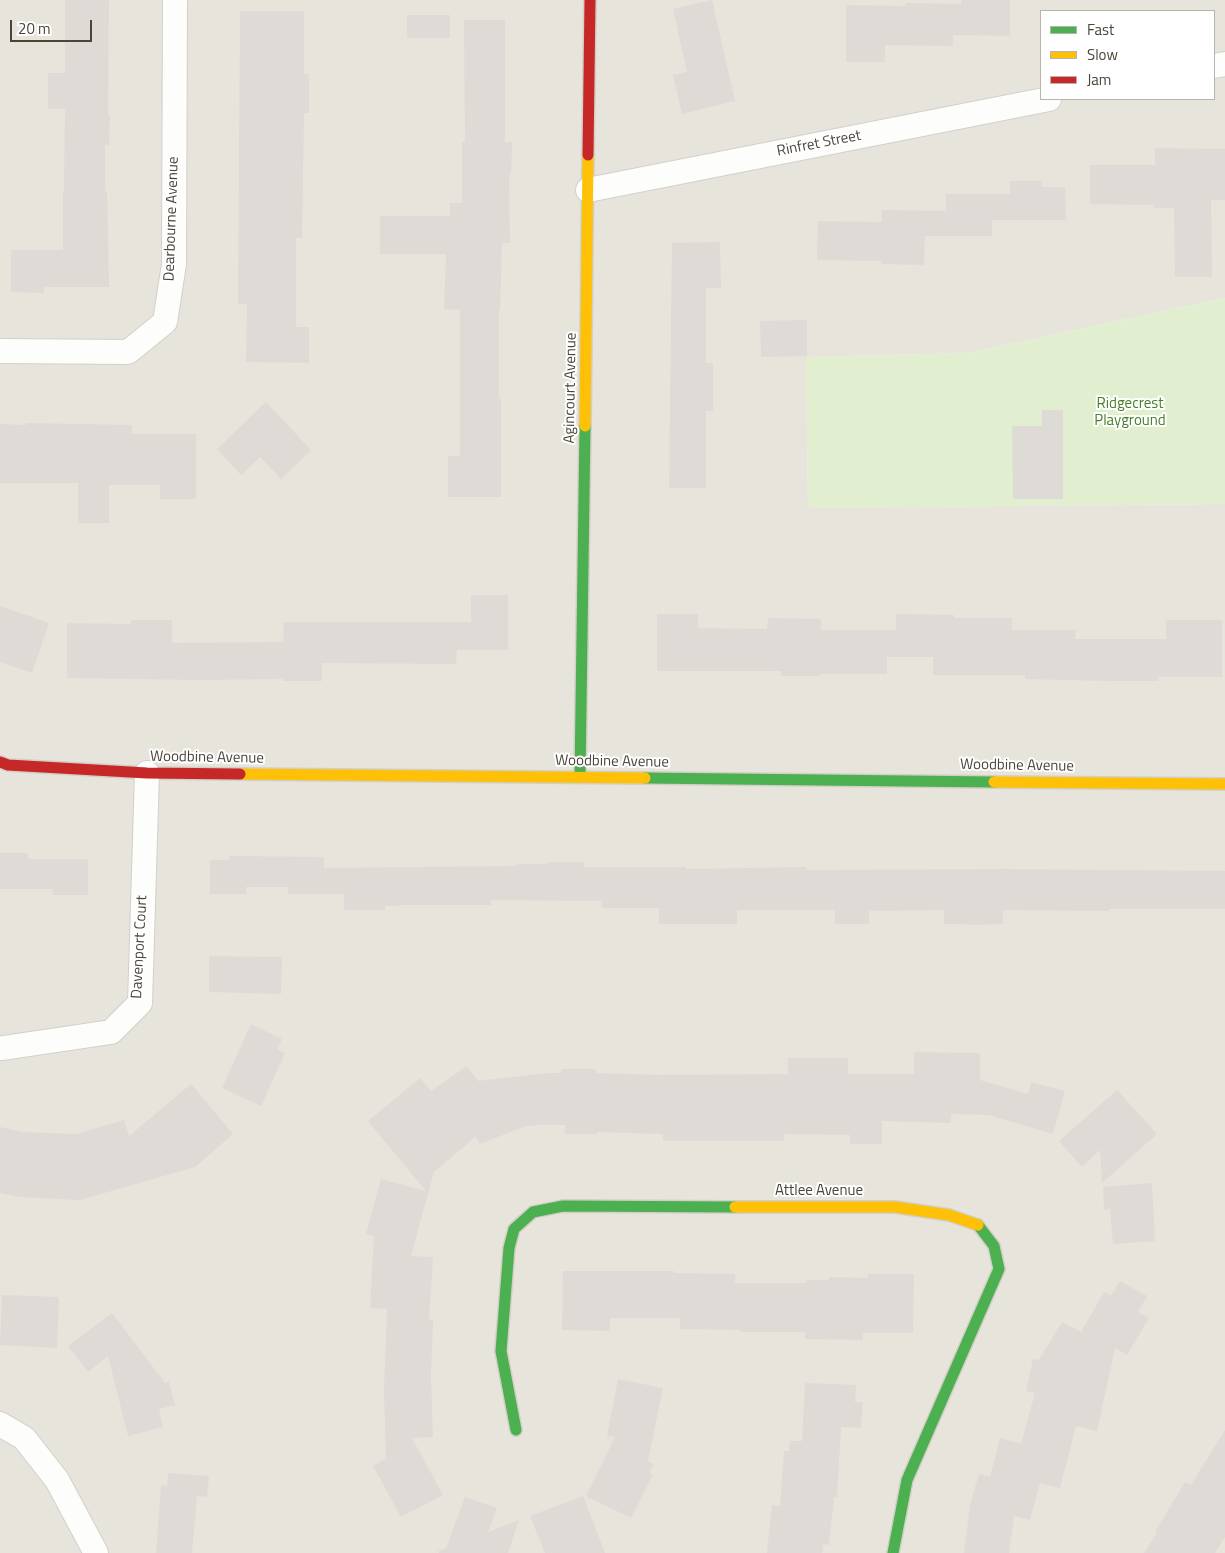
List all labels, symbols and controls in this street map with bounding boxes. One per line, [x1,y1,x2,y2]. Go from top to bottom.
scale bar [12,10,95,42]
legend [1040,10,1215,100]
text: 20 m [18,17,51,40]
text: Fast [1087,18,1114,41]
text: Slow [1087,43,1118,66]
text: Jam [1087,68,1111,91]
street label: Rinfret Street [775,127,863,161]
street label: Dearbourne Avenue [161,156,183,282]
street label: Agincourt Avenue [561,332,581,444]
park label: Ridgecrest Playground [1094,395,1166,430]
street label: Woodbine Avenue [150,748,264,768]
street label: Woodbine Avenue [555,752,669,772]
street label: Woodbine Avenue [960,756,1074,776]
street label: Davenport Court [128,895,152,999]
street label: Attlee Avenue [775,1182,863,1200]

